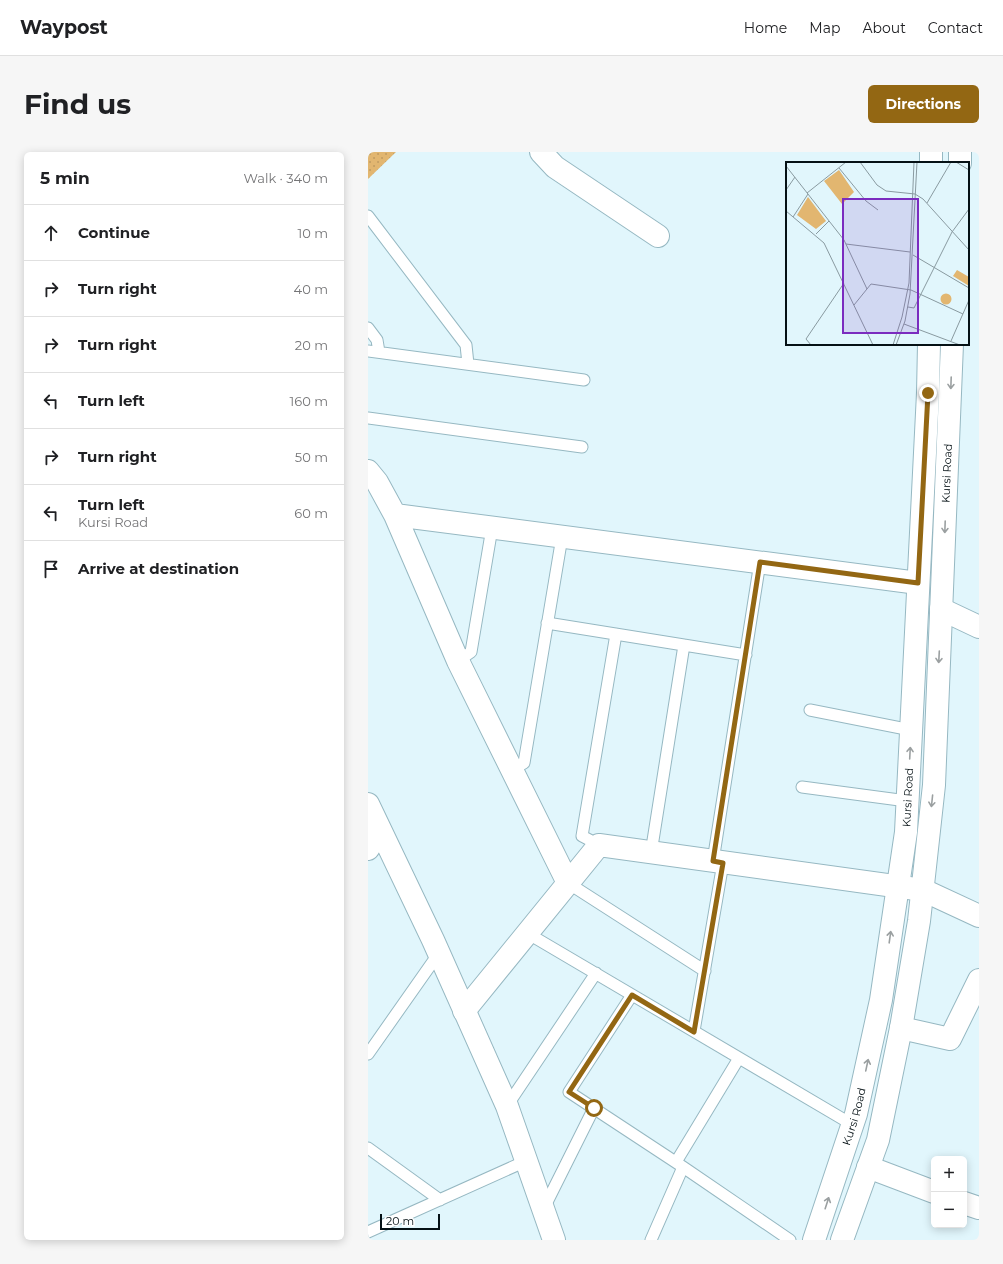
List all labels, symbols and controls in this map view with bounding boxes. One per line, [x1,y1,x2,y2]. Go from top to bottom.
text: Waypost [20,16,108,39]
text: Home [744,19,787,37]
text: Map [809,19,840,37]
text: About [862,19,906,37]
text: Contact [928,19,983,37]
button: Directions [868,85,979,123]
text: Find us [24,87,131,121]
inset map [786,162,969,345]
text: 5 min [40,168,90,188]
text: Walk · 340 m [244,170,328,186]
icon: ahead [40,222,62,244]
text: Continue [78,223,150,242]
text: 10 m [298,225,328,241]
icon: right [40,278,62,300]
text: Turn right [78,279,157,298]
text: 40 m [294,281,328,297]
icon: right [40,334,62,356]
text: Turn right [78,335,157,354]
text: 20 m [295,337,328,353]
one-way arrow [947,376,954,389]
route end [919,384,937,402]
icon: left [40,390,62,412]
text: Turn left [78,391,145,410]
text: 160 m [290,393,328,409]
street label: Kursi Road [939,443,955,503]
icon: right [40,446,62,468]
text: Turn right [78,447,157,466]
text: 50 m [295,449,328,465]
text: Turn left [78,495,145,514]
icon: left [40,502,62,524]
text: 60 m [294,505,328,521]
text: Kursi Road [78,514,148,530]
one-way arrow [941,520,948,533]
icon: arrive [40,558,62,580]
text: Arrive at destination [78,559,239,578]
one-way arrow [936,650,943,663]
one-way arrow [906,747,913,760]
street label: Kursi Road [899,767,916,827]
one-way arrow [928,794,936,807]
one-way arrow [886,931,894,944]
one-way arrow [863,1059,871,1072]
street label: Kursi Road [839,1086,869,1147]
route start [585,1099,603,1117]
map controls [931,1156,967,1228]
button: + [931,1156,967,1192]
button: − [931,1192,967,1228]
one-way arrow [824,1197,831,1210]
scale bar [380,1212,440,1231]
text: 20 m [386,1214,414,1228]

